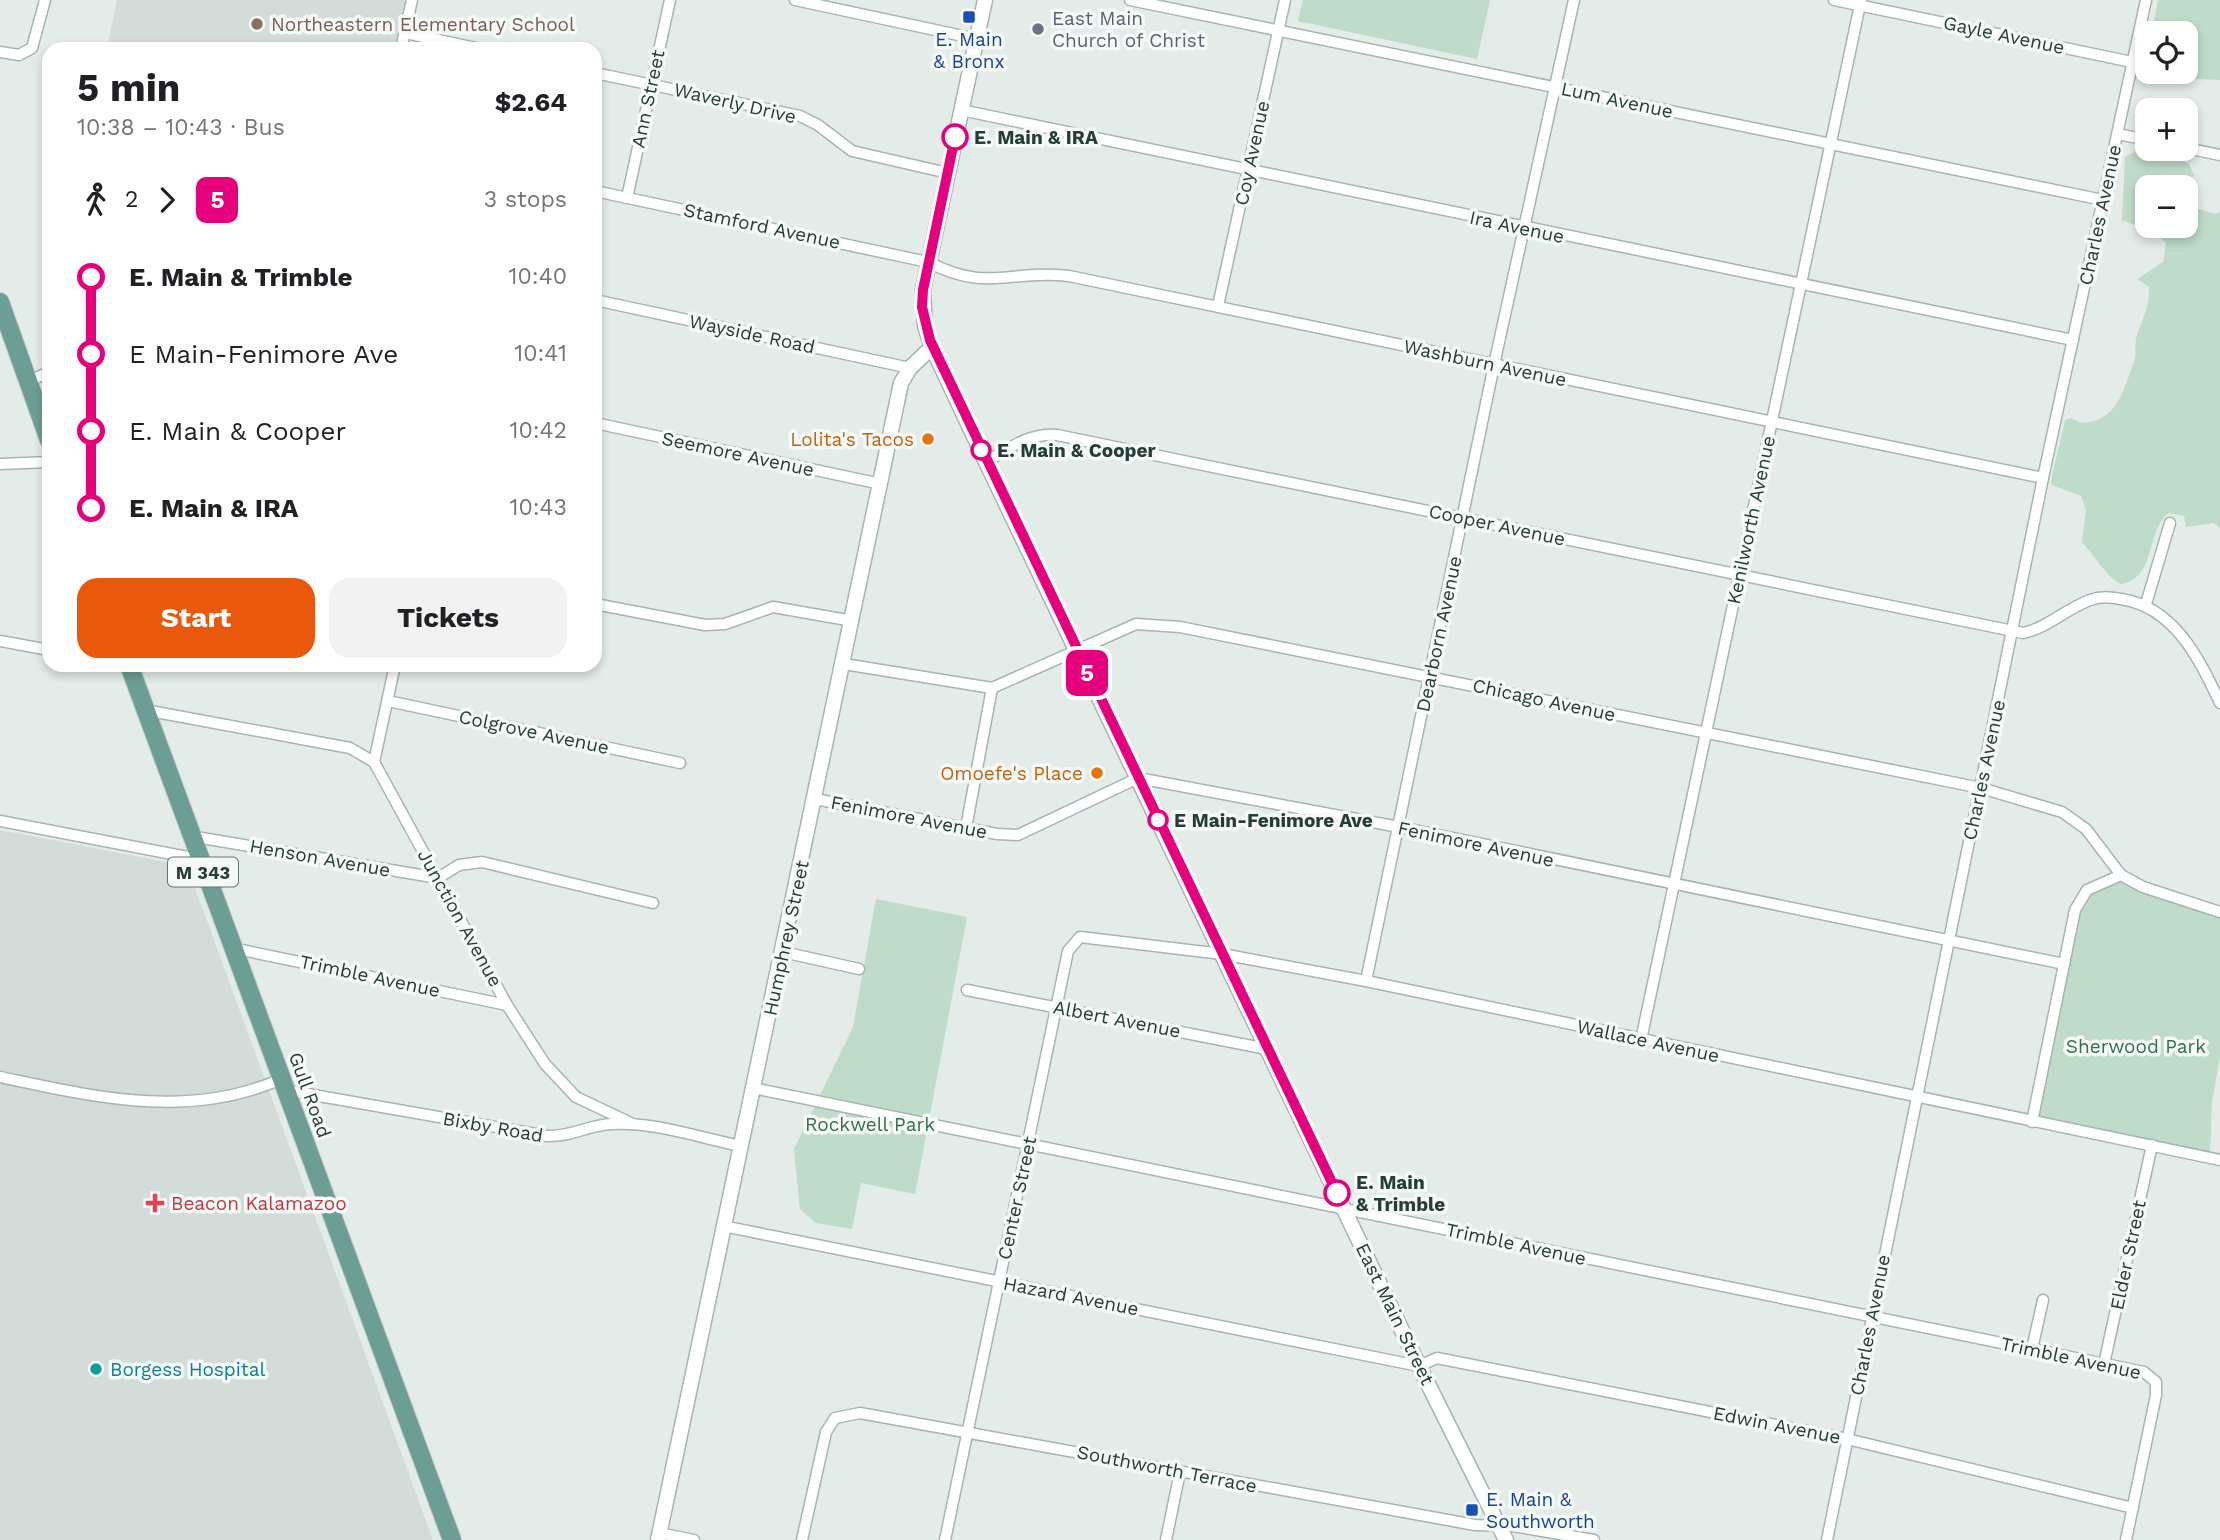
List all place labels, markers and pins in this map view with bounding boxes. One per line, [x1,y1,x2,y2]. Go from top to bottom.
place label: East Main Church of Christ [1052,7,1205,52]
marker: E. Main & Bronx [961,9,977,25]
place label: Northeastern Elementary School [271,13,575,36]
marker: Northeastern Elementary School [249,16,265,32]
marker: East Main Church of Christ [1030,21,1046,37]
place label: E. Main & Bronx [933,28,1005,73]
marker: E. Main & IRA [942,124,968,150]
place label: E. Main & IRA [974,126,1098,149]
place label: Lolita's Tacos [790,428,914,451]
marker: Lolita's Tacos [920,431,936,447]
place label: E. Main & Cooper [997,439,1156,462]
marker: E. Main & Cooper [971,440,991,460]
place label: Omoefe's Place [940,762,1083,785]
marker: Omoefe's Place [1089,765,1105,781]
place label: E Main-Fenimore Ave [1174,809,1373,832]
marker: E Main-Fenimore Ave [1148,810,1168,830]
place label: E. Main & Trimble [1356,1171,1445,1216]
marker: E. Main & Trimble [1324,1180,1350,1206]
place label: Beacon Kalamazoo [171,1192,347,1215]
marker: Beacon Kalamazoo [145,1193,165,1213]
place label: Borgess Hospital [110,1358,266,1381]
marker: Borgess Hospital [88,1361,104,1377]
place label: E. Main & Southworth [1486,1488,1595,1533]
marker: E. Main & Southworth [1464,1502,1480,1518]

